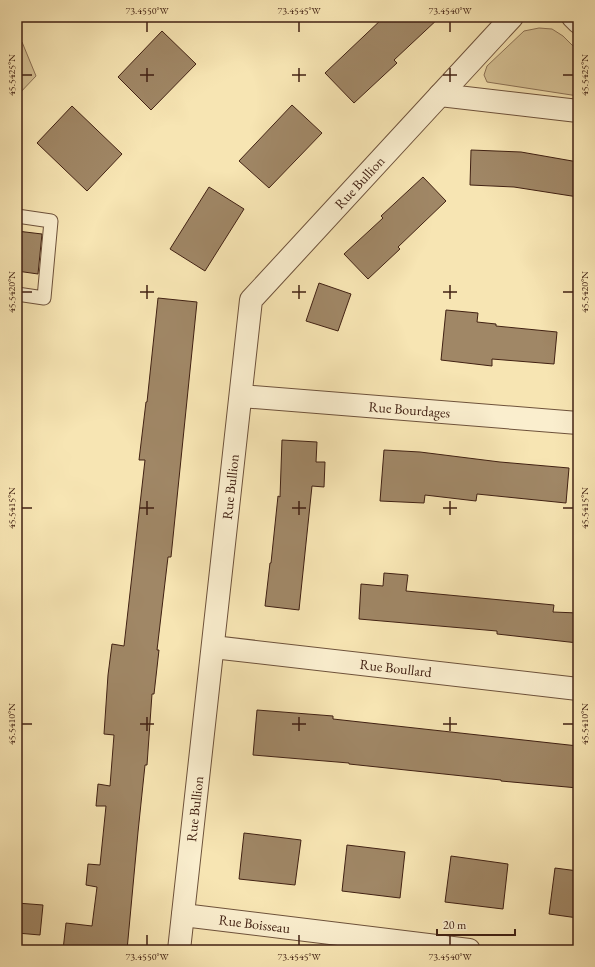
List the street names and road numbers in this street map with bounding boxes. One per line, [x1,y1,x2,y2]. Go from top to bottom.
street label: Rue Bullion [331,152,389,213]
street label: Rue Bourdages [368,397,451,422]
street label: Rue Bullion [218,453,243,521]
street label: Rue Boullard [359,655,434,681]
street label: Rue Bullion [182,775,207,843]
street label: Rue Boisseau [218,910,292,937]

